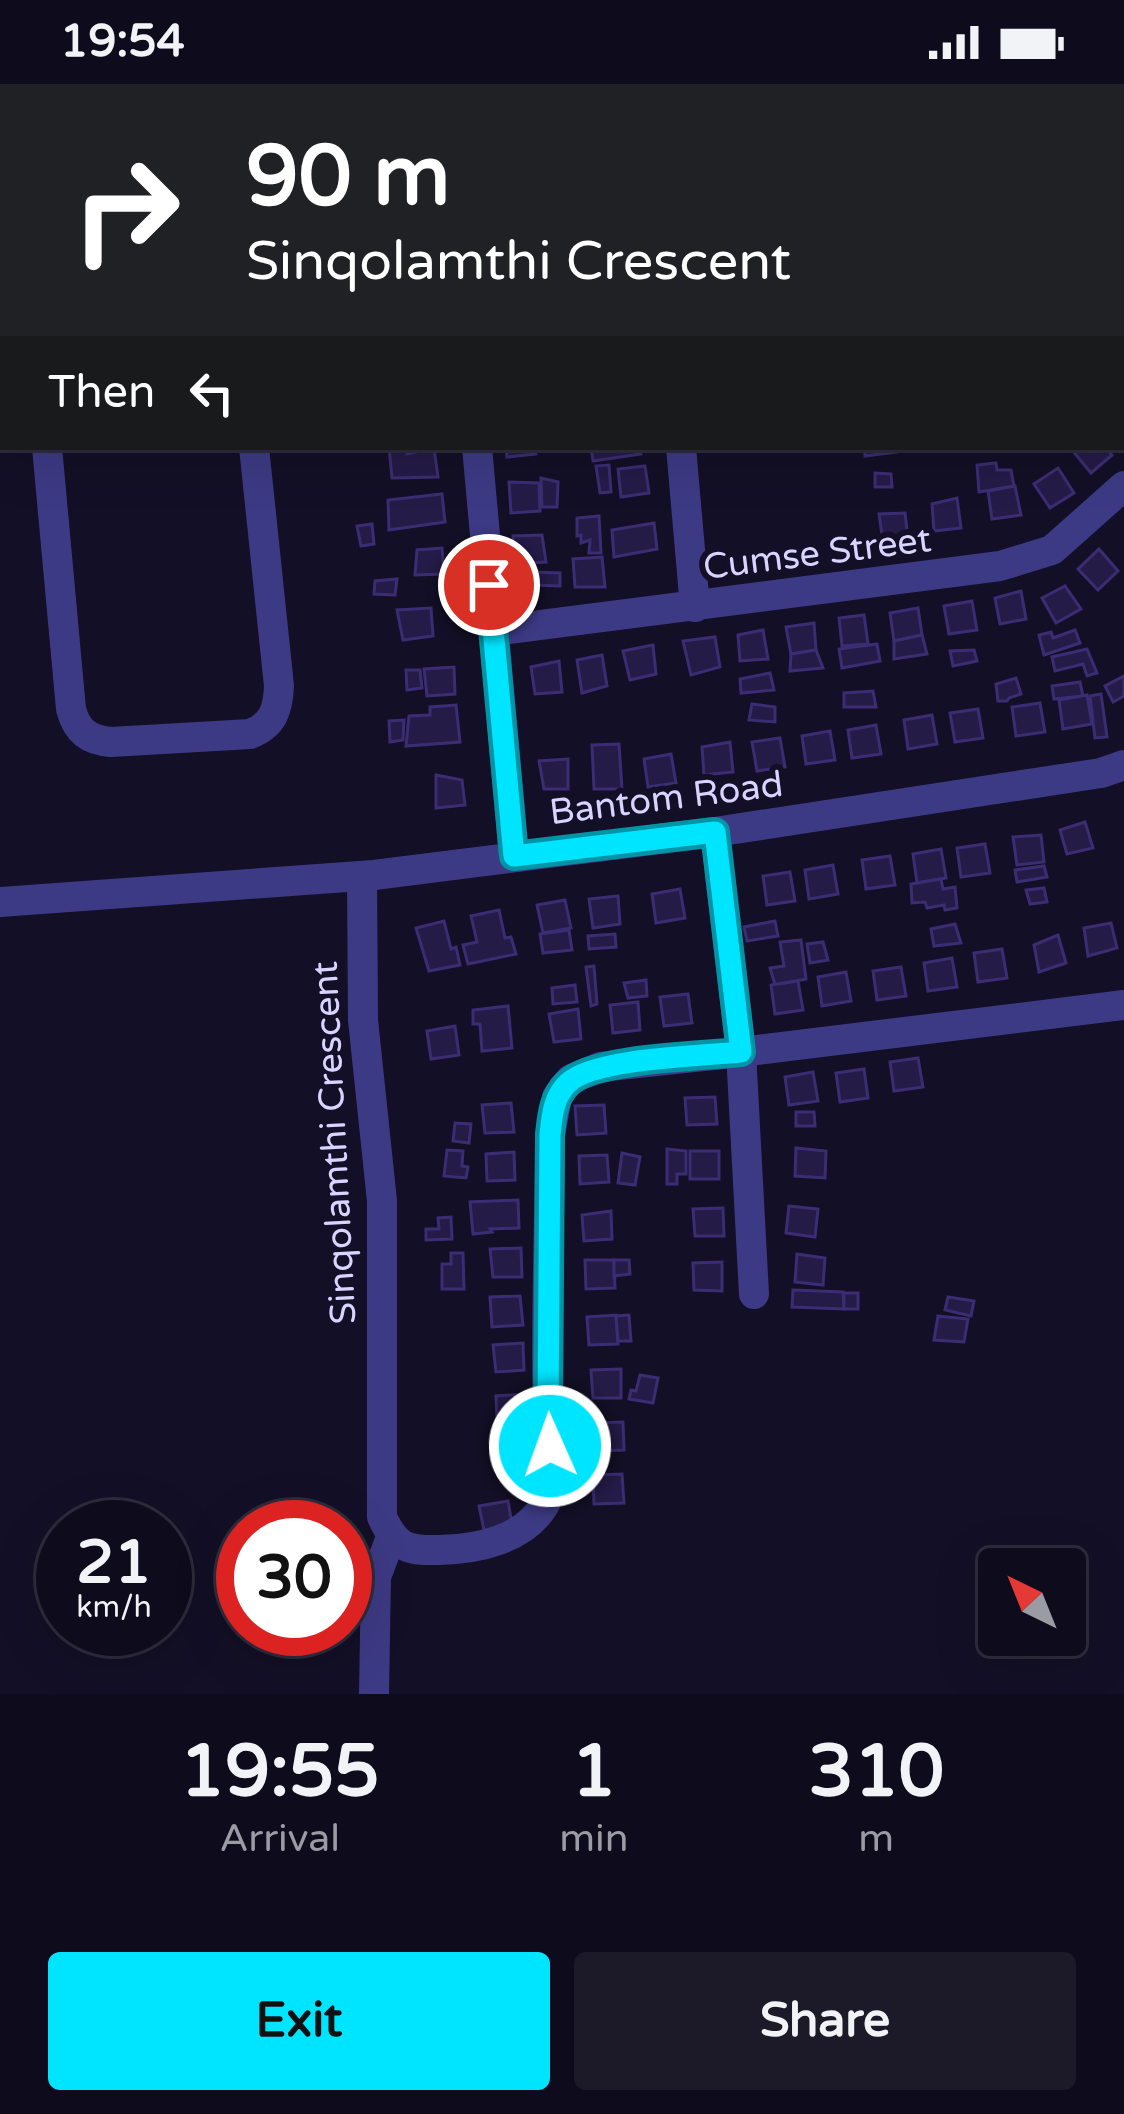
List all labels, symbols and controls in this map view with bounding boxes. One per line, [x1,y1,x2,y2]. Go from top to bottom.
text: 19:54 [60,15,185,69]
text: 90 m [246,127,450,228]
icon: right [48,132,204,288]
text: Sinqolamthi Crescent [246,229,791,294]
icon: left [179,360,245,426]
text: Then [48,366,155,420]
street label: Cumse Street [701,518,934,589]
pin [438,534,540,636]
icon: arrive [456,552,522,618]
street label: Bantom Road [547,763,785,834]
street label: Sinqolamthi Crescent [304,960,365,1326]
position arrow [487,1383,613,1509]
speed limit sign: 30 [216,1500,372,1656]
text: 21 [76,1527,152,1599]
north arrow [978,1548,1086,1656]
map controls [978,1548,1086,1656]
text: km/h [76,1589,152,1626]
text: 19:55 [180,1729,379,1816]
text: 1 [571,1729,617,1816]
text: 310 [808,1729,944,1816]
text: Arrival [219,1815,340,1862]
text: min [559,1815,629,1862]
text: m [858,1815,894,1862]
button: Exit [48,1952,550,2090]
button: Share [574,1952,1076,2090]

